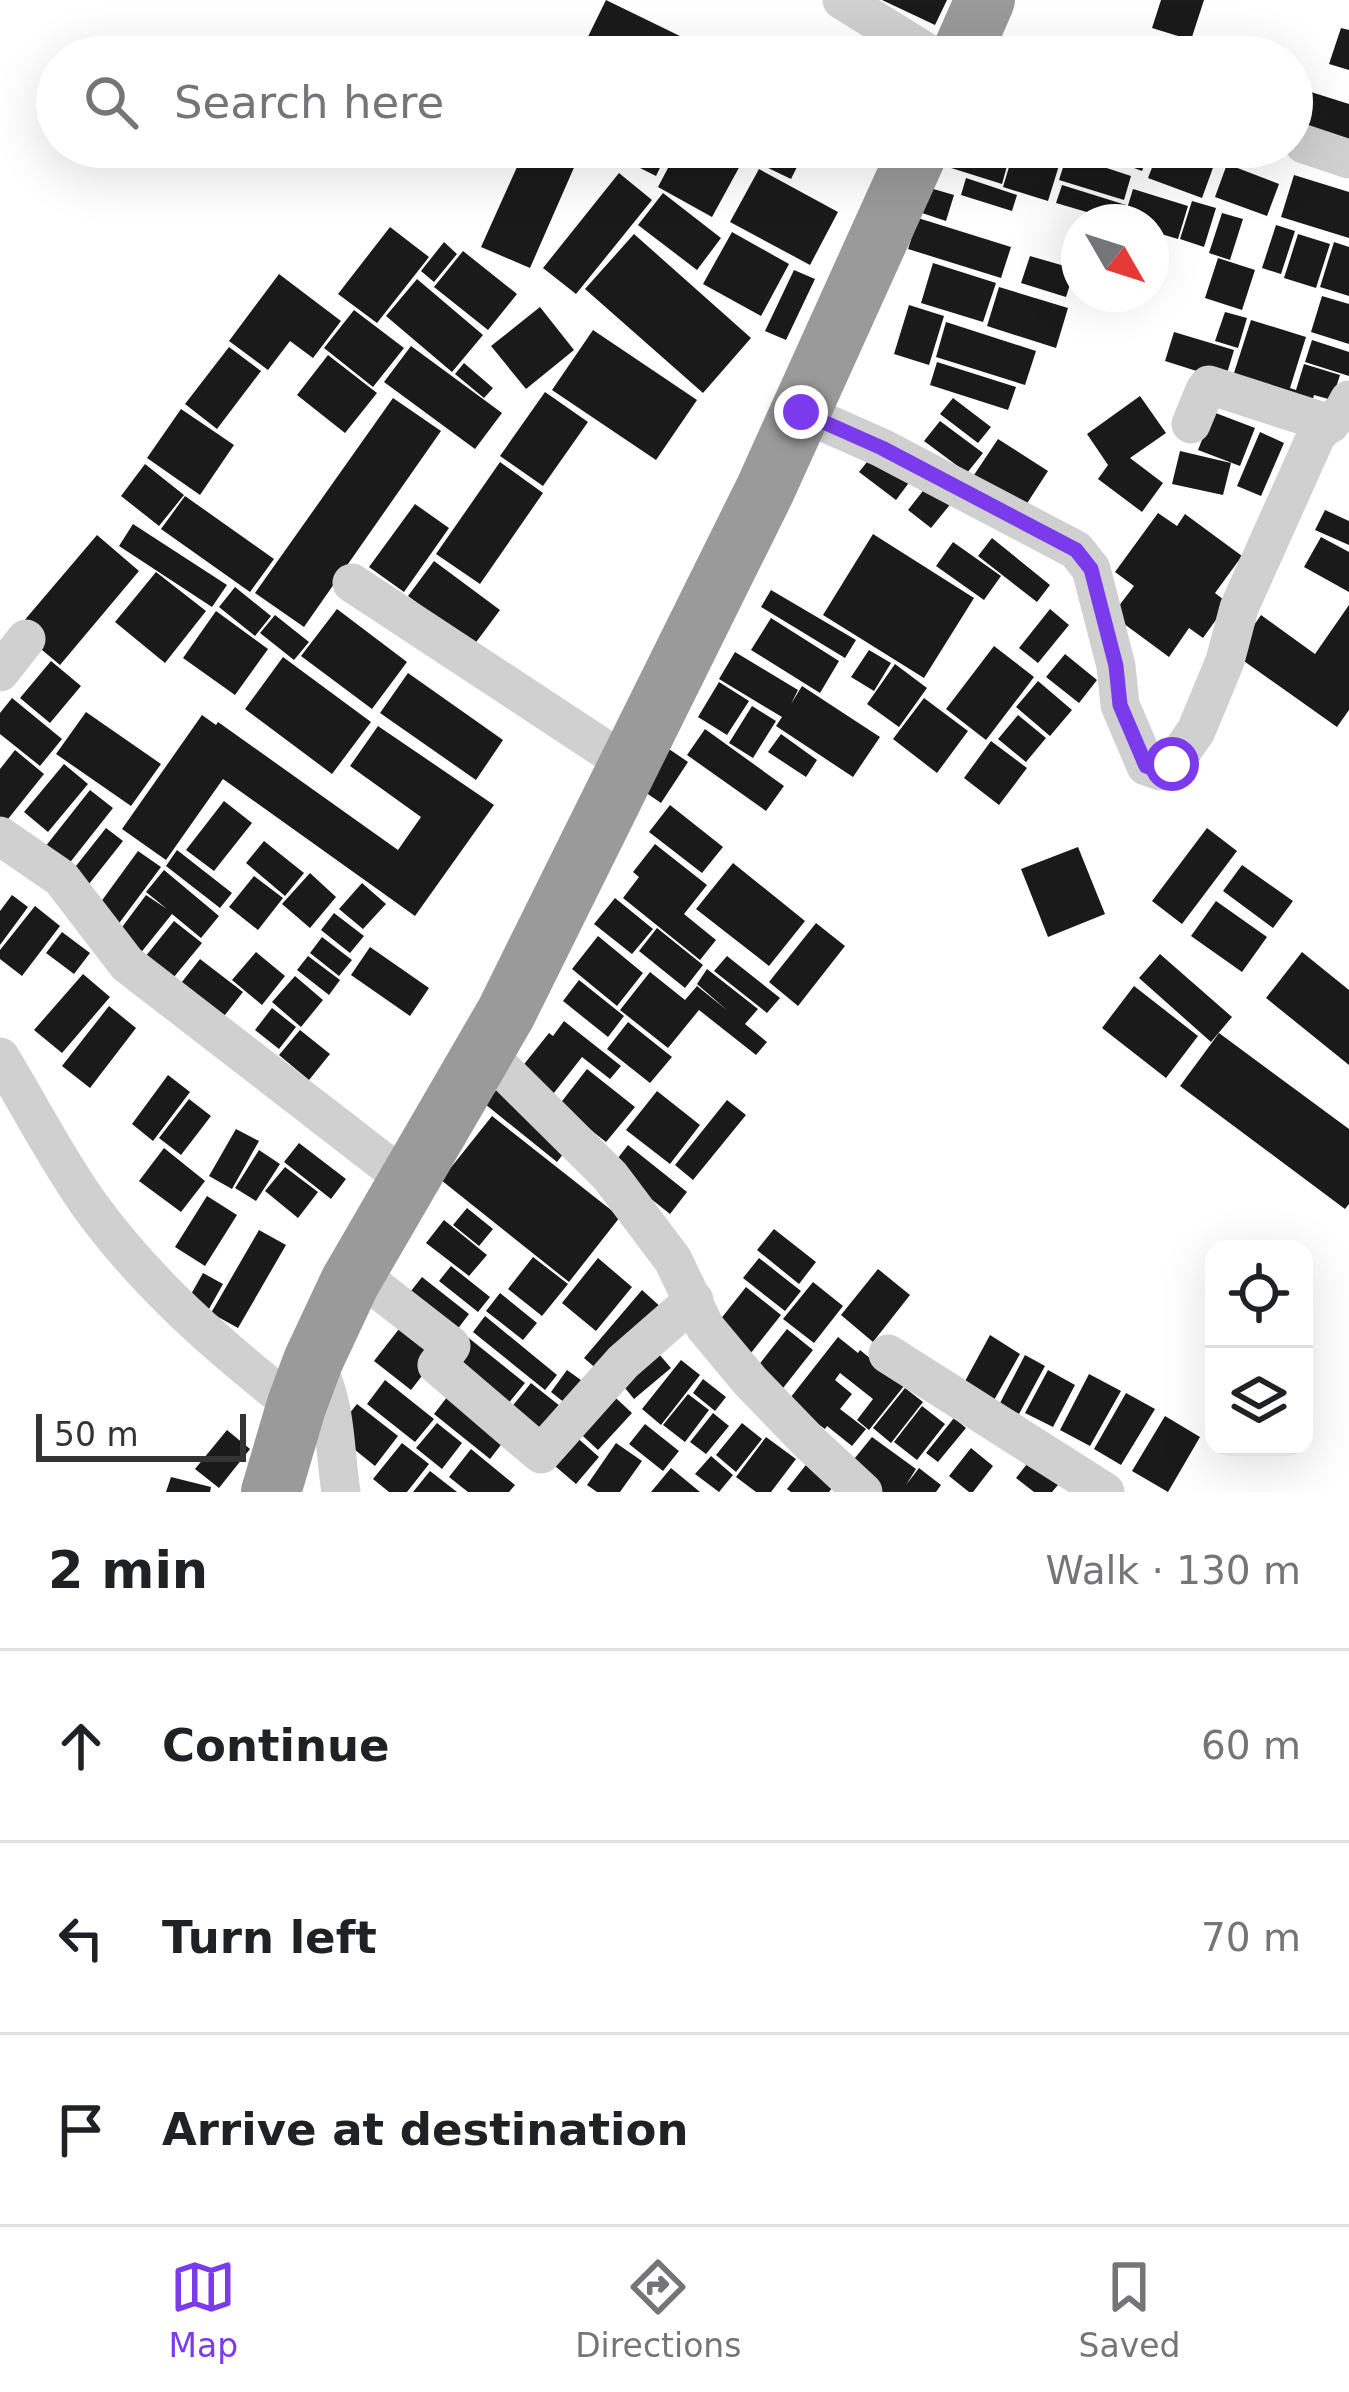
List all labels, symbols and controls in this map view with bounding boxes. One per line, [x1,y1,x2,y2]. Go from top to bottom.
search box [36,36,1313,168]
icon: search [78,69,144,135]
text: Search here [174,76,444,129]
north arrow [1061,204,1169,312]
route end [774,385,828,439]
route start [1145,737,1199,791]
map controls [1205,1240,1313,1456]
button: locate [1205,1240,1313,1348]
button: layers [1205,1348,1313,1456]
scale bar [36,1408,246,1461]
text: 50 m [54,1415,139,1454]
text: 2 min [48,1541,208,1600]
text: Walk · 130 m [1046,1548,1301,1593]
icon: ahead [48,1713,114,1779]
text: Continue [162,1719,390,1772]
text: 60 m [1201,1723,1301,1768]
icon: left [48,1905,114,1971]
text: Turn left [162,1911,377,1964]
text: 70 m [1201,1915,1301,1960]
icon: arrive [48,2097,114,2163]
text: Arrive at destination [162,2103,688,2156]
tab: Map [169,2254,238,2365]
tab: Directions [575,2254,741,2365]
tab: Saved [1079,2254,1180,2365]

